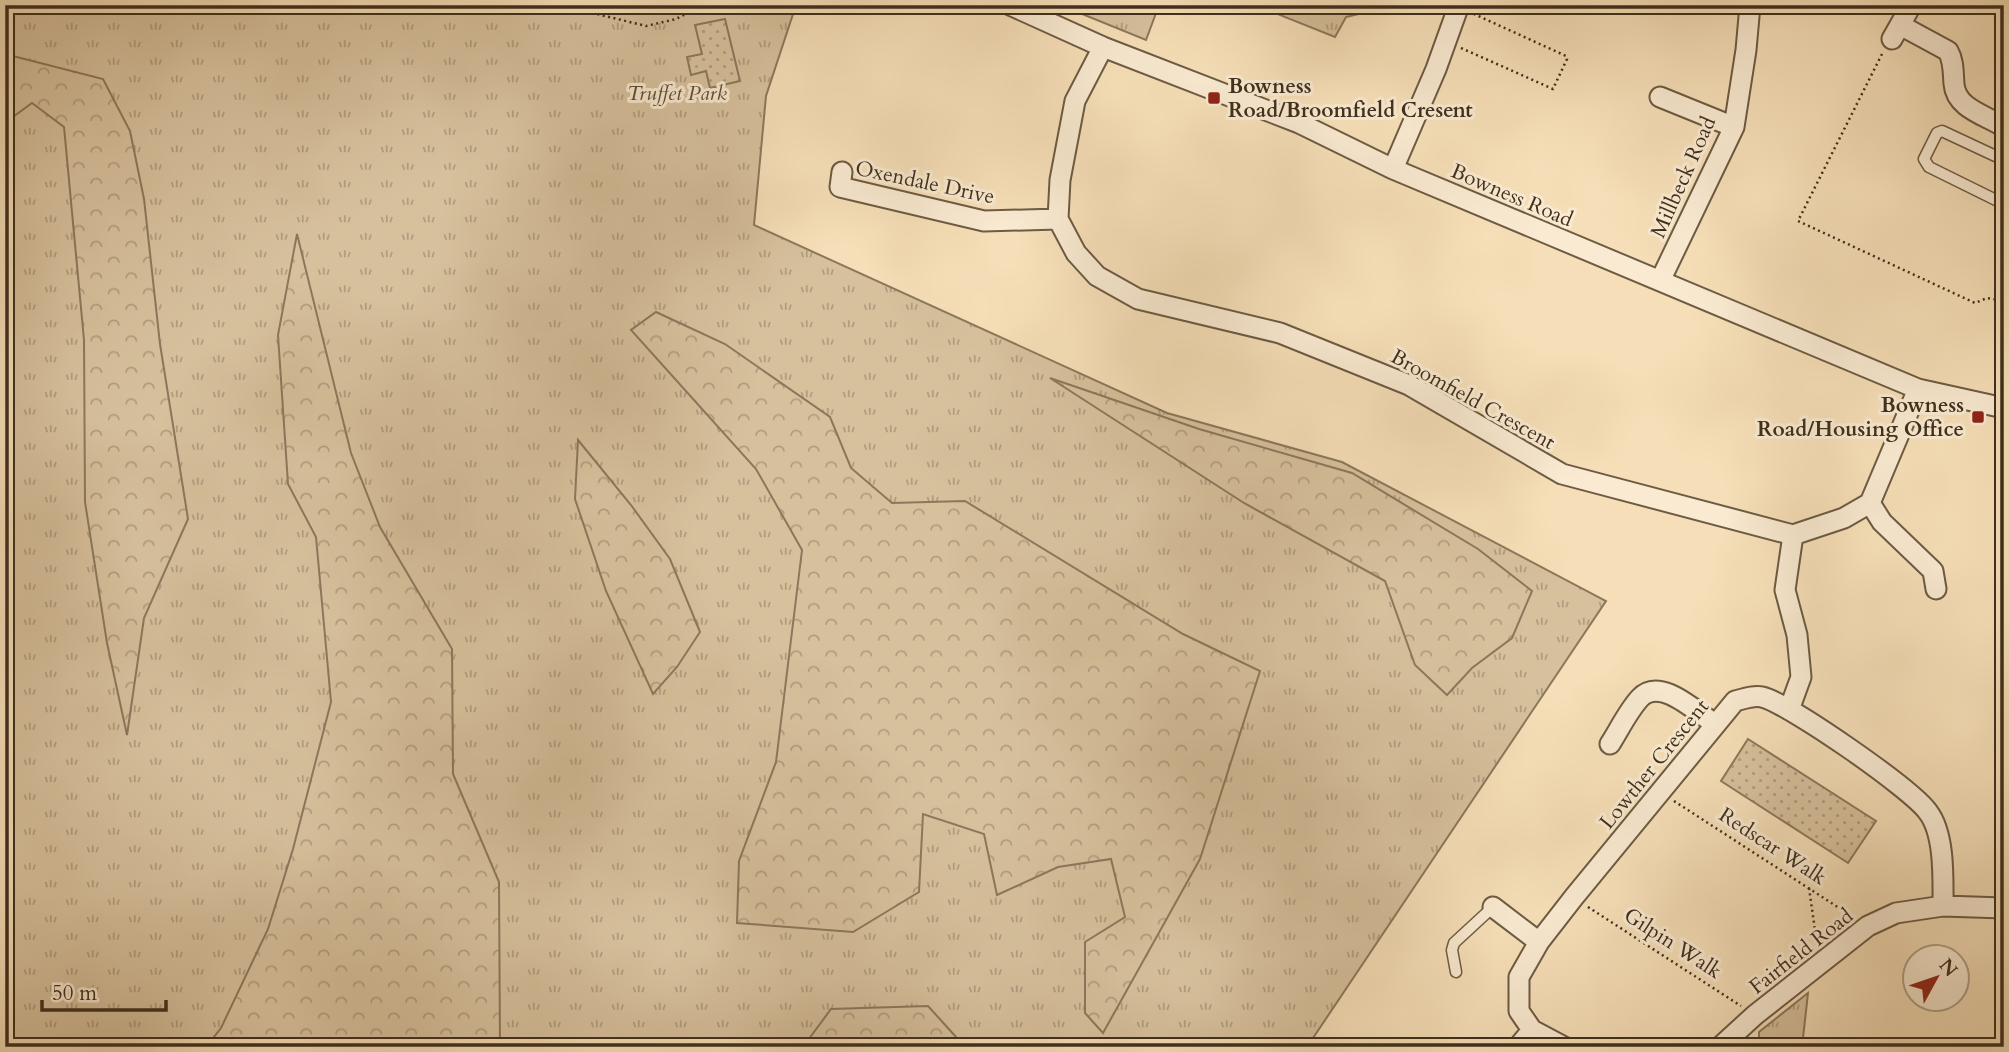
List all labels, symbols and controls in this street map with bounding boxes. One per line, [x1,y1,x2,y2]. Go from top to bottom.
place label: Bowness Road/Broomfield Cresent [1228,72,1473,125]
park label: Truffet Park [627,79,728,108]
marker: Bowness Road/Broomfield Cresent [1206,90,1222,106]
street label: Millbeck Road [1644,112,1723,242]
street label: Oxendale Drive [853,154,997,211]
street label: Bowness Road [1446,157,1577,234]
street label: Broomfield Crescent [1385,342,1561,457]
place label: Bowness Road/Housing Office [1757,391,1964,444]
marker: Bowness Road/Housing Office [1970,409,1986,425]
street label: Lowther Crescent [1593,693,1716,836]
street label: Redscar Walk [1713,801,1833,893]
street label: Gilpin Walk [1618,901,1728,986]
street label: Fairfield Road [1743,902,1859,1001]
north arrow [1900,944,1970,1014]
text: N [1933,953,1964,983]
scale bar [42,968,166,1012]
text: 50 m [52,979,97,1008]

